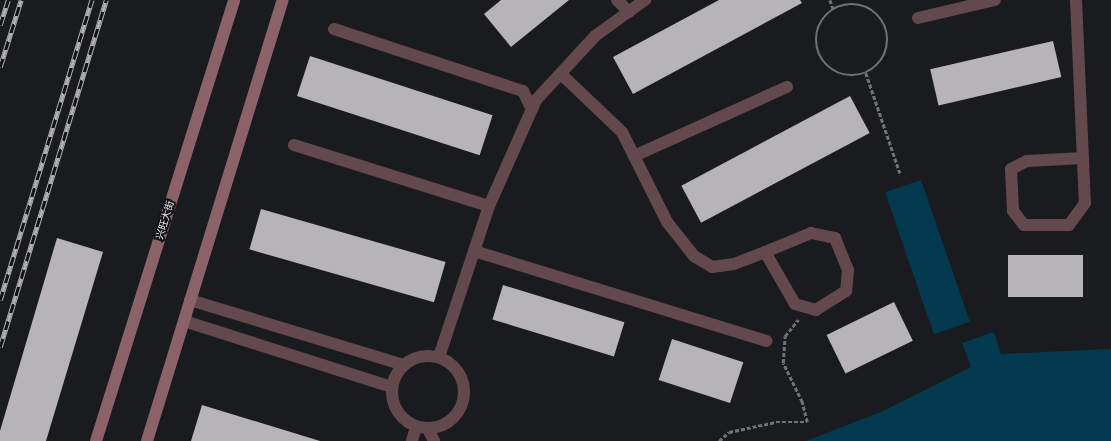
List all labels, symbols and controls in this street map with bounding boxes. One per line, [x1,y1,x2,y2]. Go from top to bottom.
street label: 兴旺大街 [153,199,177,241]

